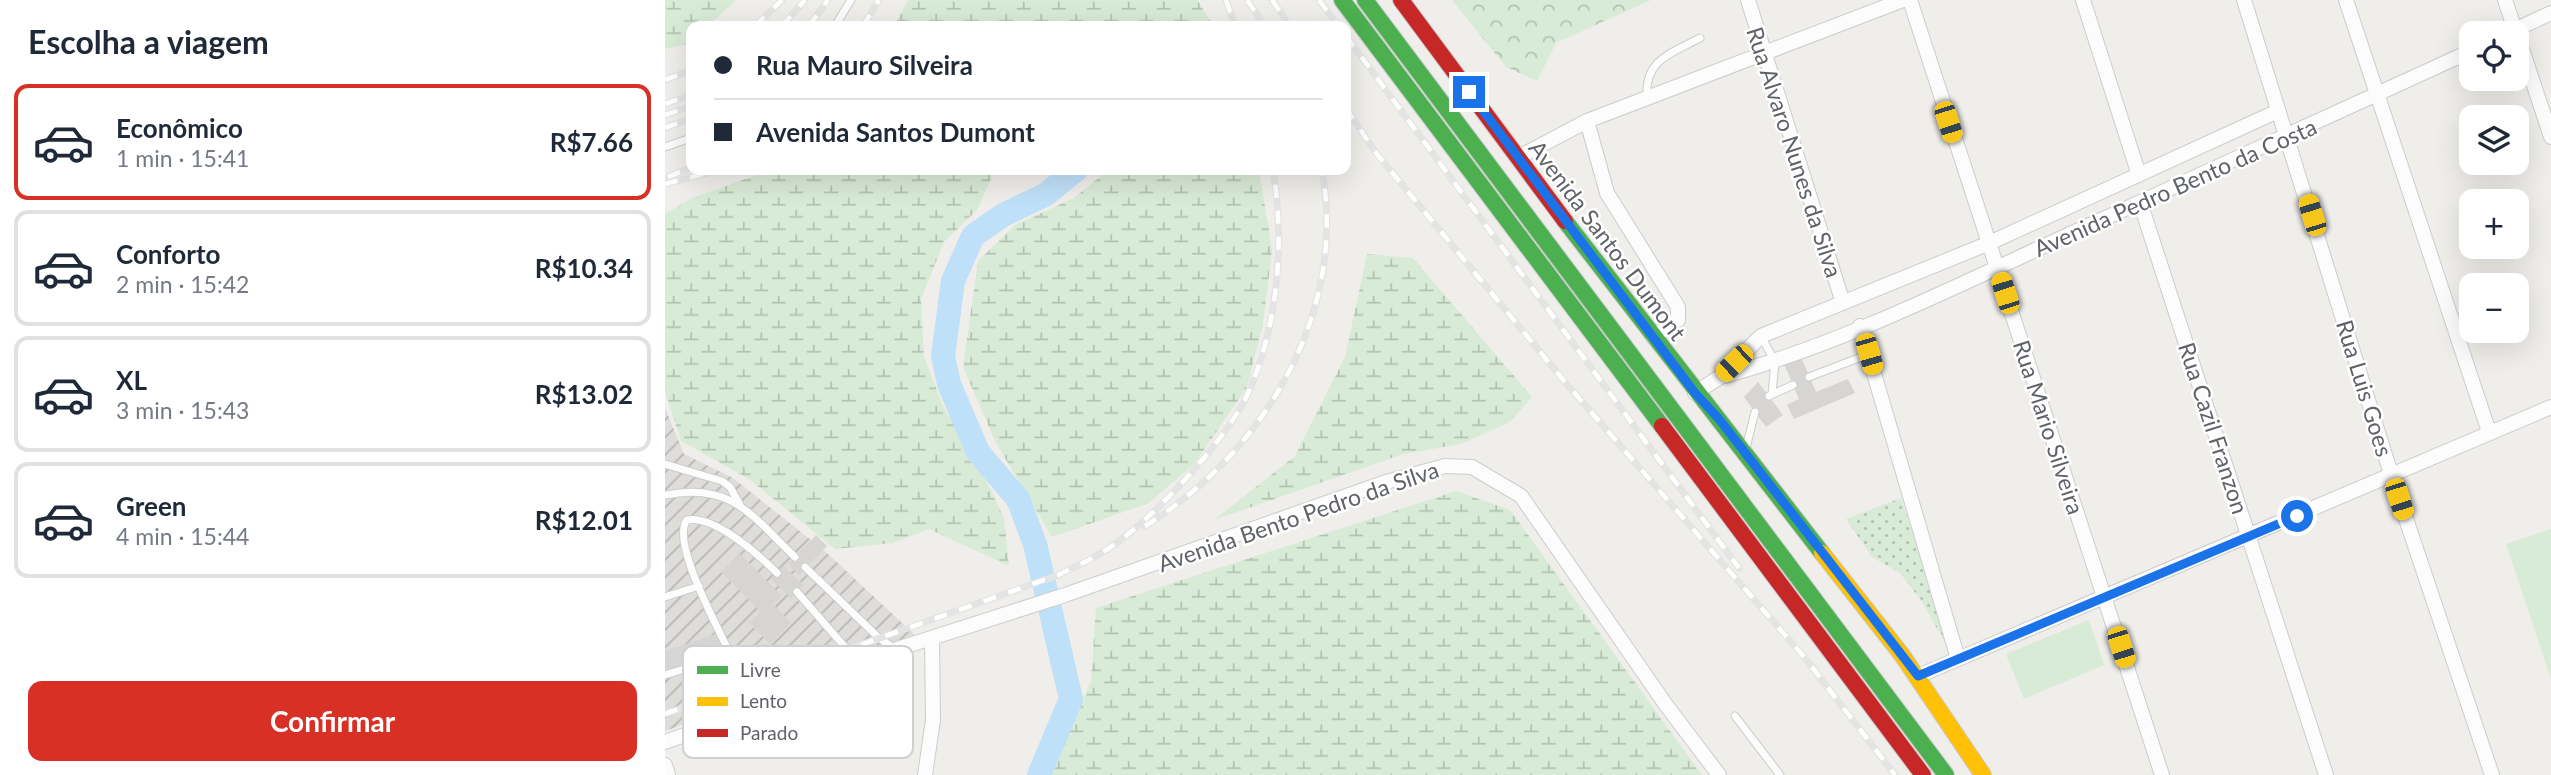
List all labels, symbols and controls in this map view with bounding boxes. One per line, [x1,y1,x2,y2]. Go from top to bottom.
map controls [2459,21,2529,343]
button: locate [2459,21,2529,91]
text: Escolha a viagem [28,22,269,61]
street label: Rua Alvaro Nunes da Silva [1741,23,1849,281]
text: Rua Mauro Silveira [756,49,973,81]
route end [1453,76,1485,108]
car [1932,99,1965,145]
button: layers [2459,105,2529,175]
icon: car [32,111,95,174]
text: Econômico [116,112,243,144]
street label: Avenida Pedro Bento da Costa [2029,112,2321,262]
text: Avenida Santos Dumont [756,116,1035,148]
text: R$7.66 [550,126,633,158]
street label: Avenida Santos Dumont [1524,134,1693,346]
text: 1 min · 15:41 [116,144,249,172]
button: + [2459,189,2529,259]
car [2296,192,2329,238]
icon: car [32,237,95,300]
text: Conforto [116,238,220,270]
text: R$10.34 [535,252,633,284]
text: 2 min · 15:42 [116,270,249,298]
car [1989,270,2022,316]
button: − [2459,273,2529,343]
street label: Rua Luis Goes [2331,316,2399,460]
car [1854,331,1885,377]
street label: Rua Mario Silveira [2008,336,2090,518]
street label: Rua Cazil Franzon [2173,339,2255,517]
car [1712,341,1757,385]
icon: car [32,363,95,426]
text: XL [116,364,147,396]
text: R$13.02 [535,378,633,410]
text: 3 min · 15:43 [116,396,249,424]
street label: Avenida Bento Pedro da Silva [1154,455,1442,577]
car [2383,476,2416,522]
icon: car [32,489,95,552]
text: Green [116,490,186,522]
route start [2281,500,2313,532]
text: R$12.01 [535,504,633,536]
text: 4 min · 15:44 [116,522,249,550]
car [2105,624,2138,670]
legend [683,646,913,758]
text: Livre [740,658,781,681]
button: Confirmar [28,681,637,761]
text: Lento [740,689,787,712]
text: Parado [740,721,798,744]

